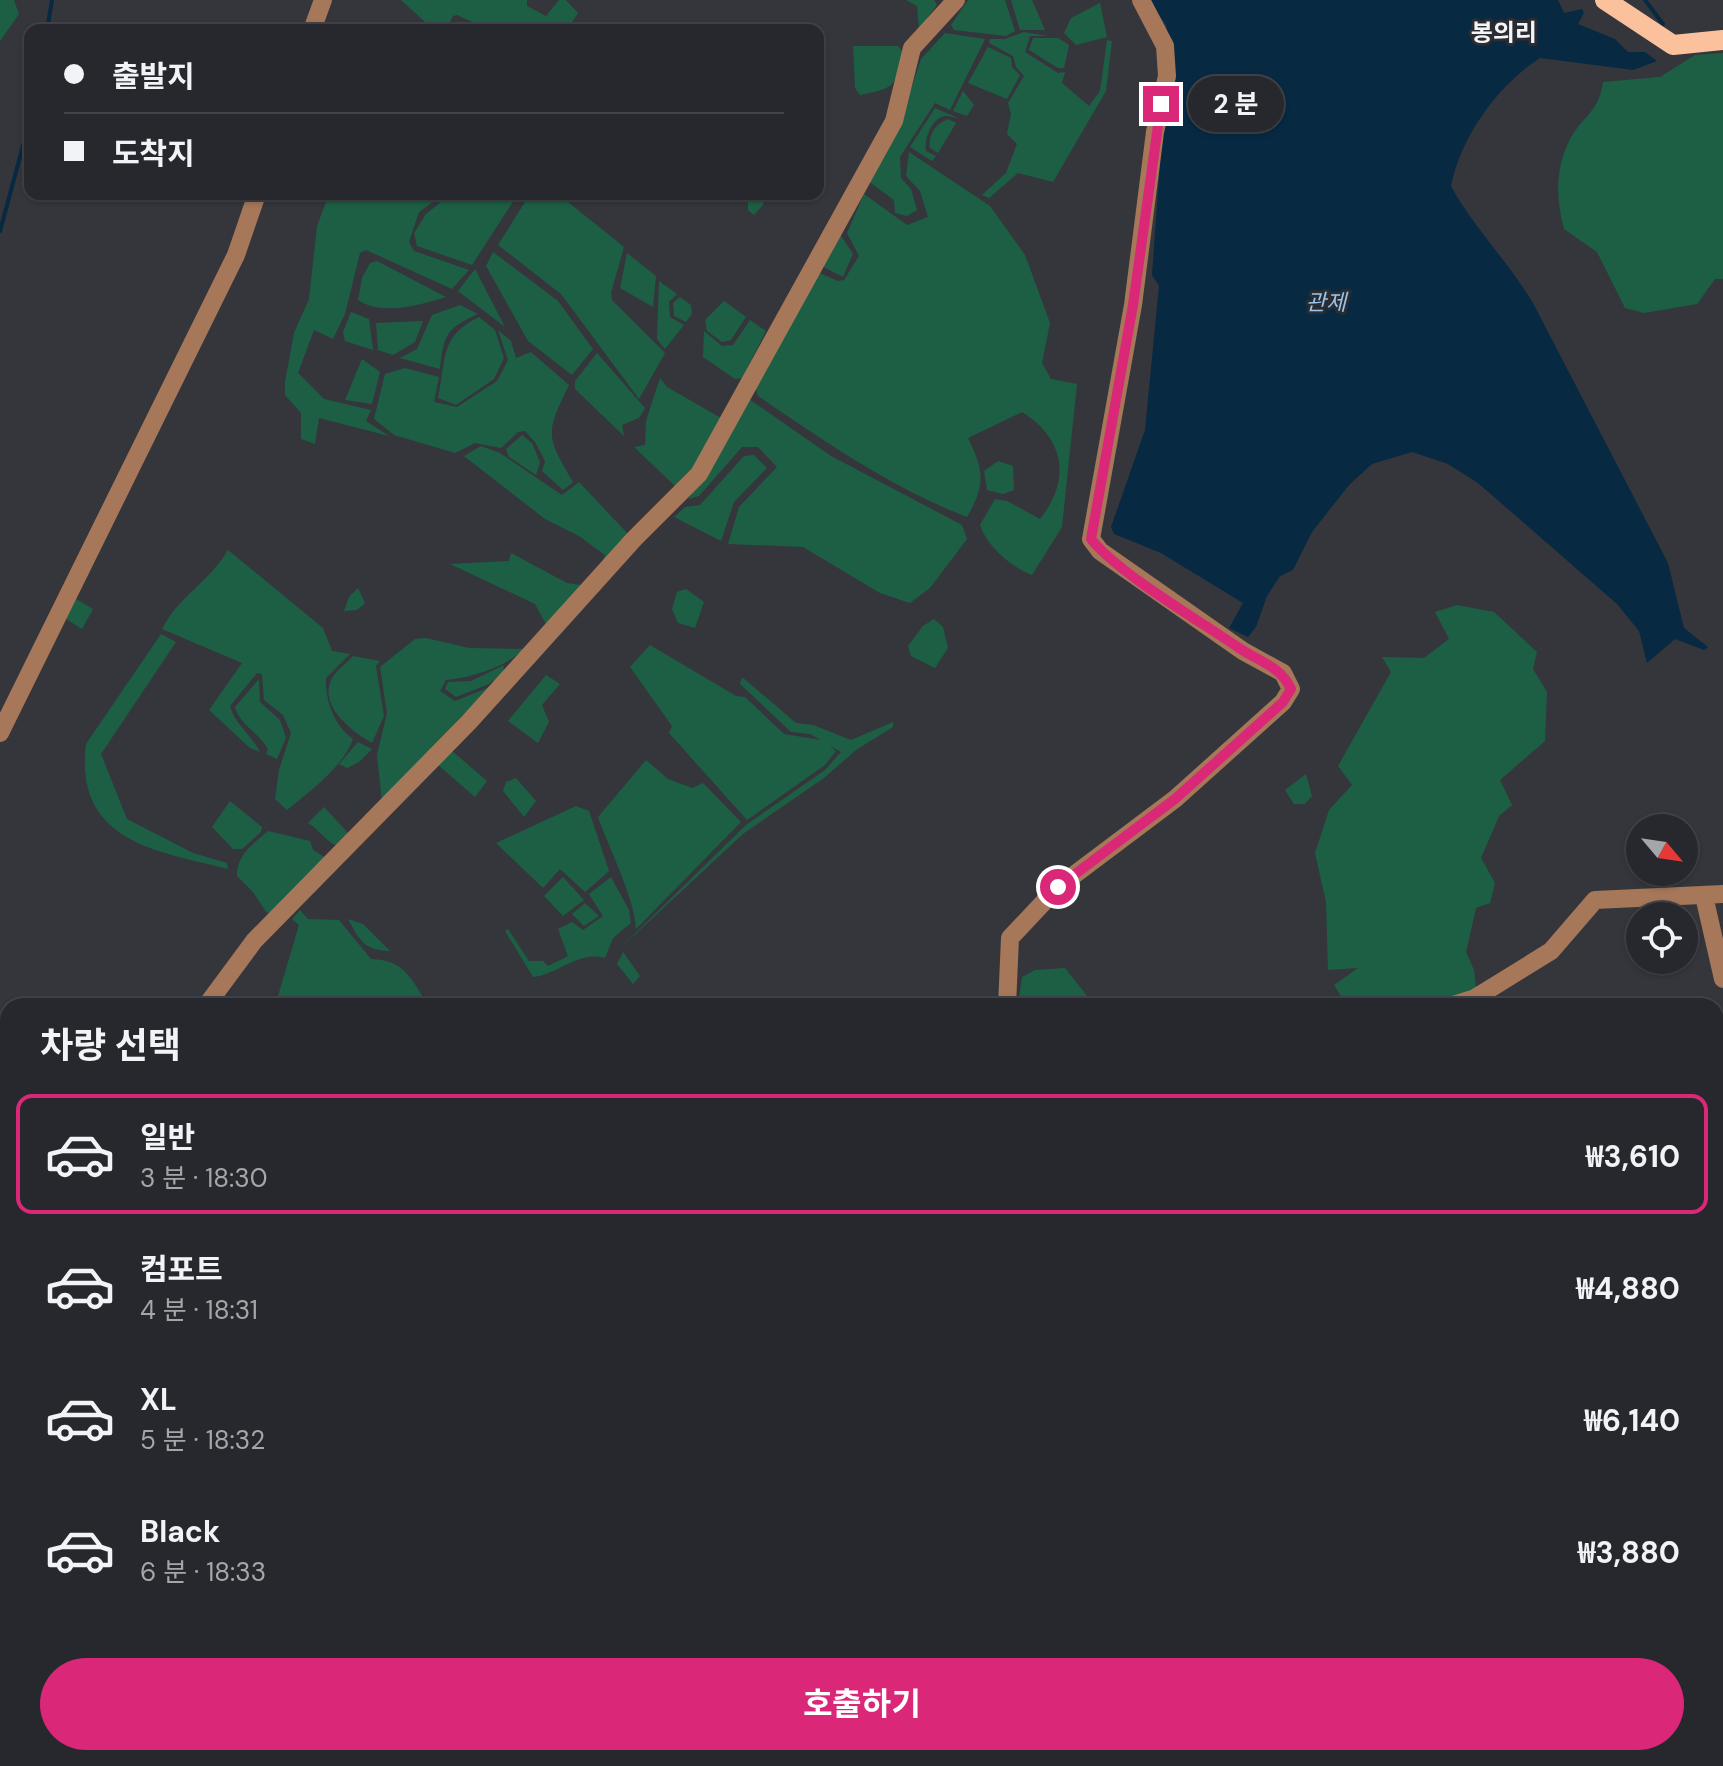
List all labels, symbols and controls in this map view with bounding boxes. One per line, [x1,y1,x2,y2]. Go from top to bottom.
district label: 봉의리 [1471,17,1537,48]
text: 출발지 [112,57,195,96]
callout: 2 분 [1189,76,1285,132]
route end [1143,86,1179,122]
text: 2 분 [1213,87,1259,121]
text: 도착지 [112,134,195,173]
water label: 관제 [1306,288,1349,317]
north arrow [1626,814,1698,886]
map controls [1626,814,1698,974]
route start [1040,869,1076,905]
button: locate [1626,902,1698,974]
text: 차량 선택 [40,1022,181,1069]
icon: car [44,1118,116,1190]
text: 일반 [140,1118,195,1157]
text: ₩3,610 [1586,1137,1680,1176]
text: 3 분 · 18:30 [140,1161,268,1195]
icon: car [44,1250,116,1322]
text: 컴포트 [140,1250,223,1289]
text: ₩4,880 [1576,1269,1680,1308]
text: 4 분 · 18:31 [140,1293,258,1327]
text: XL [140,1380,177,1419]
icon: car [44,1382,116,1454]
text: ₩6,140 [1584,1401,1680,1440]
text: 5 분 · 18:32 [140,1423,265,1457]
text: Black [140,1512,220,1551]
icon: car [44,1514,116,1586]
text: ₩3,880 [1578,1533,1680,1572]
text: 6 분 · 18:33 [140,1555,266,1589]
button: 호출하기 [40,1658,1684,1750]

